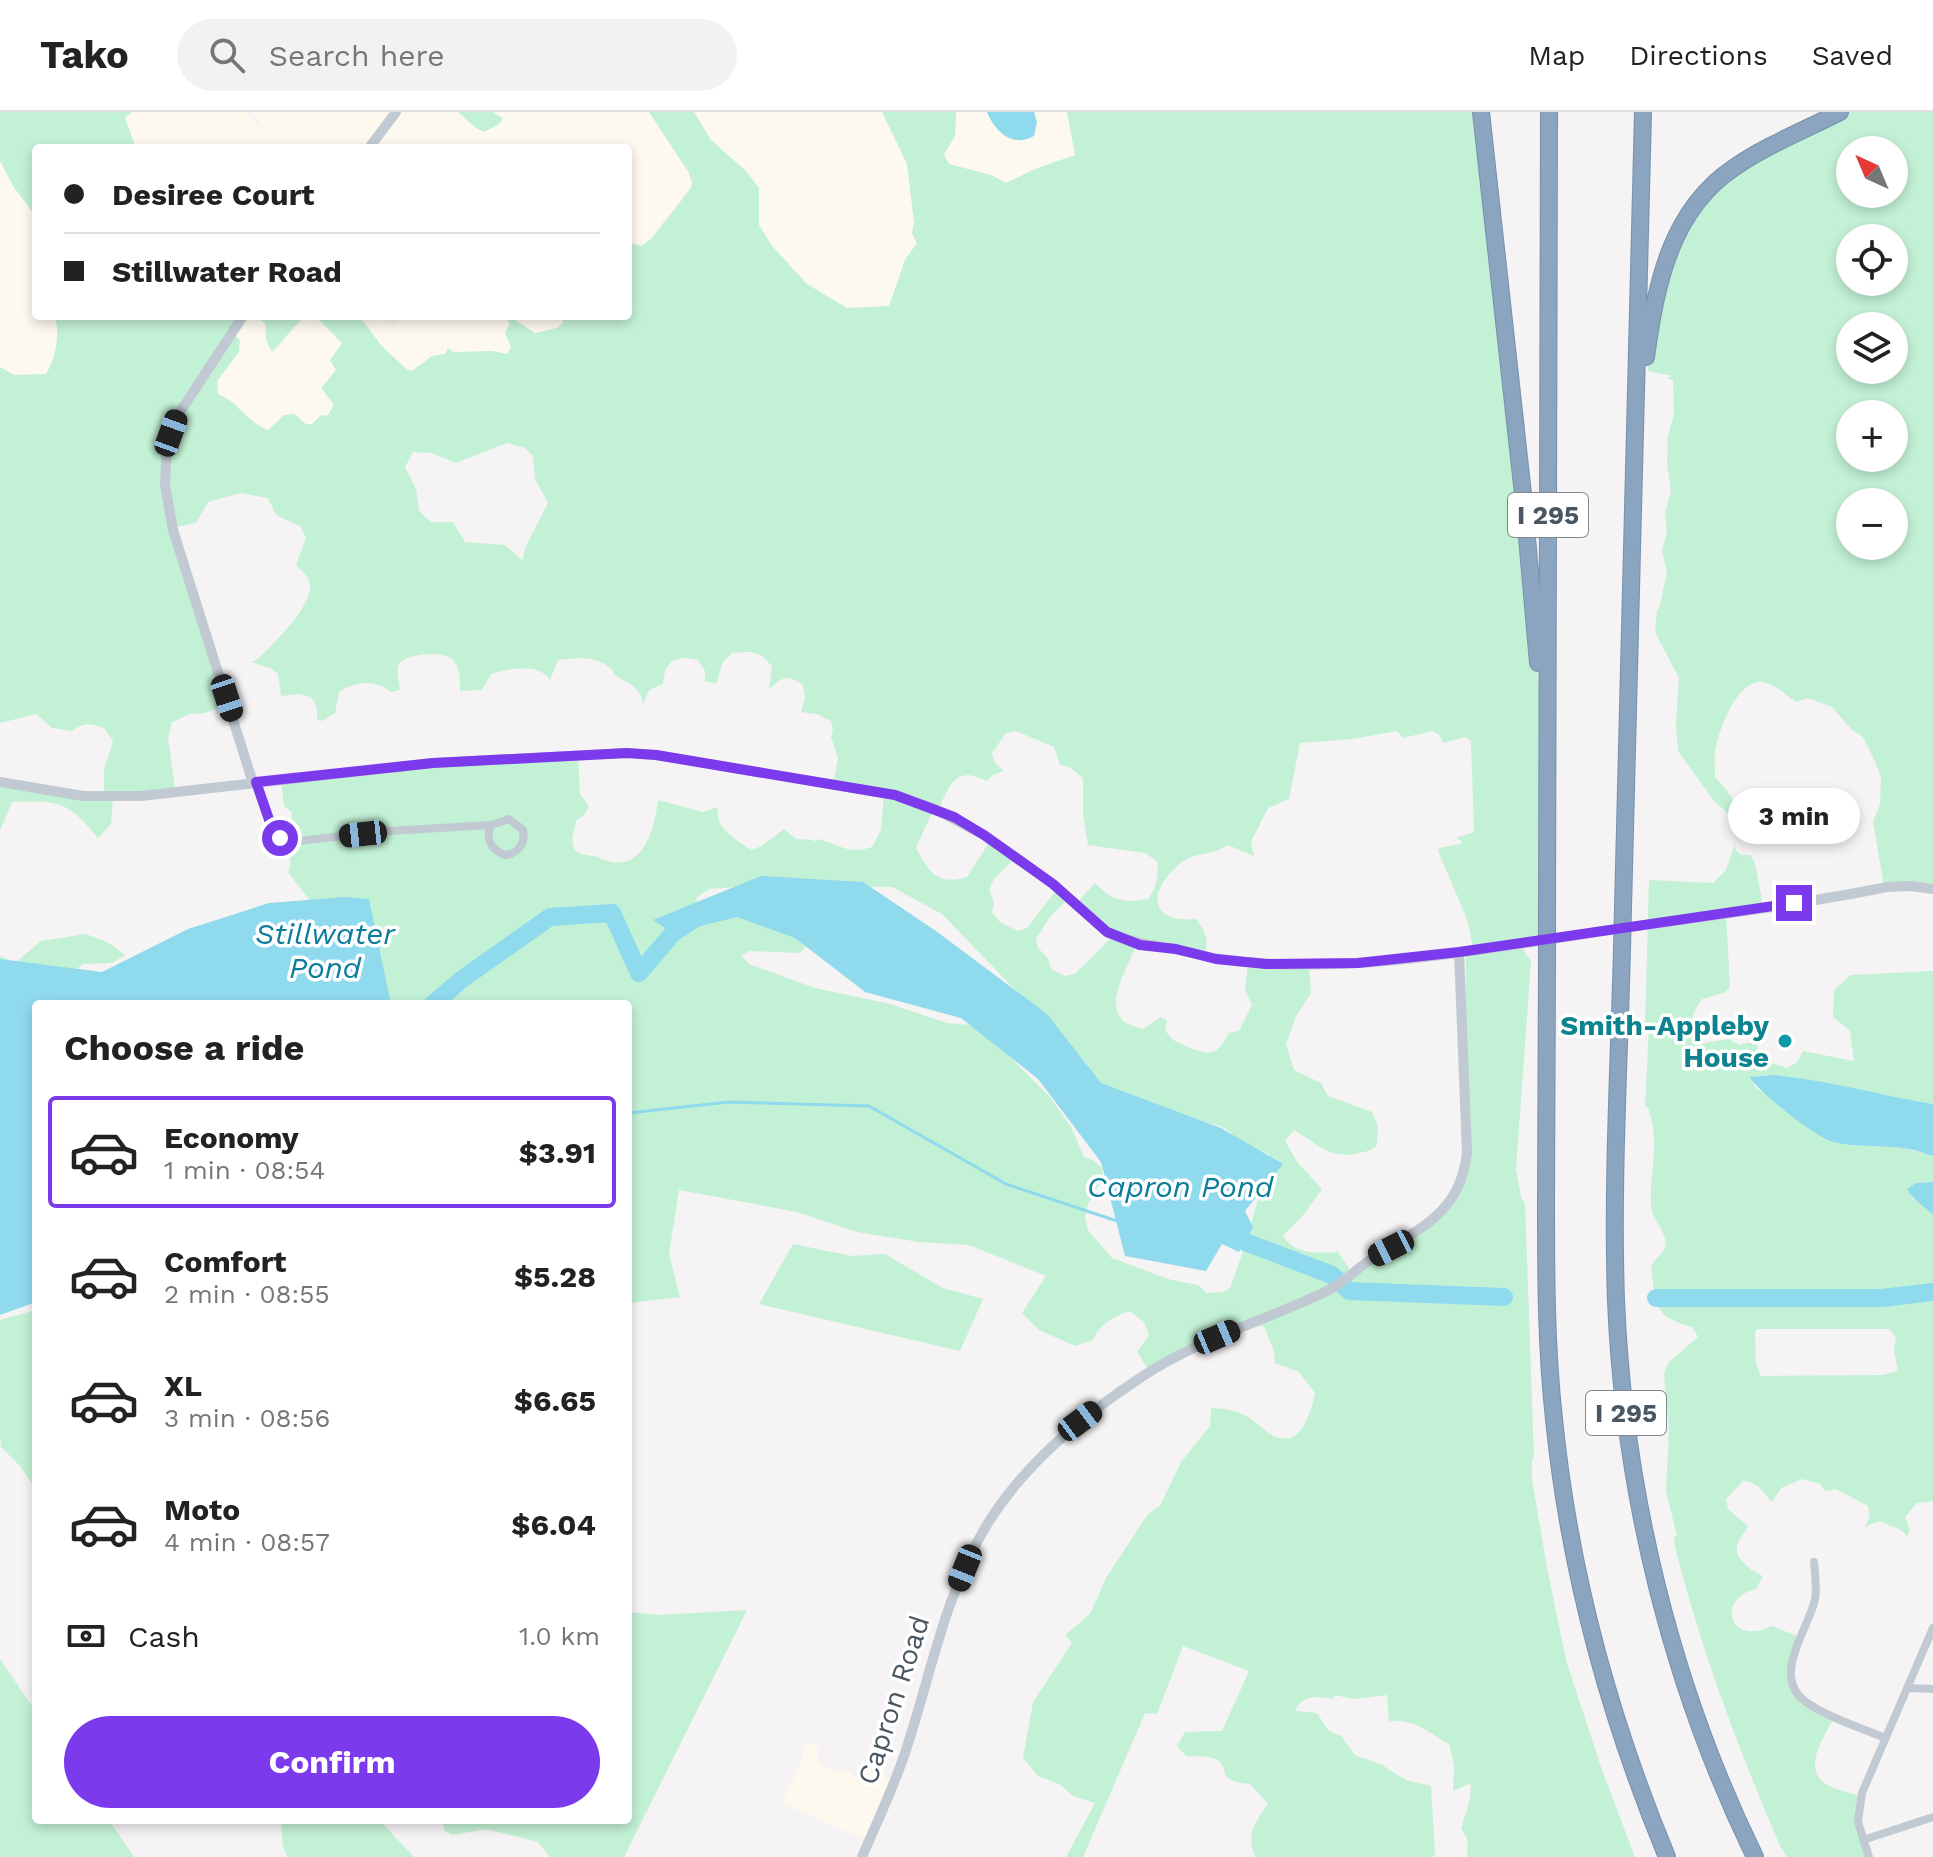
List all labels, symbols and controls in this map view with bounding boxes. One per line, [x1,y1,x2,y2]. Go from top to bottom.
search box [177,19,737,91]
text: Tako [40,33,129,77]
icon: search [205,33,249,77]
text: Search here [269,38,445,73]
text: Map [1528,39,1585,72]
text: Directions [1629,39,1768,72]
text: Saved [1812,39,1893,72]
north arrow [1836,136,1908,208]
map controls [1836,136,1908,560]
text: Desiree Court [112,177,314,212]
button: locate [1836,224,1908,296]
text: Stillwater Road [112,254,342,289]
button: layers [1836,312,1908,384]
button: + [1836,400,1908,472]
car [152,406,190,460]
button: − [1836,488,1908,560]
road number: I 295 [1508,493,1588,537]
car [208,671,246,725]
callout: 3 min [1728,787,1860,843]
text: 3 min [1758,801,1830,831]
route start [262,820,298,856]
car [338,820,388,848]
route end [1776,885,1812,921]
water label: Stillwater Pond [255,916,396,985]
place label: Smith-Appleby House [1560,1009,1769,1074]
text: Choose a ride [64,1027,304,1069]
marker: Smith-Appleby House [1776,1032,1794,1050]
icon: car [68,1116,140,1188]
text: Economy [164,1120,299,1155]
text: $3.91 [519,1135,596,1170]
text: 1 min · 08:54 [164,1155,325,1185]
water label: Capron Pond [1087,1169,1275,1204]
car [1364,1226,1418,1270]
icon: car [68,1240,140,1312]
text: Comfort [164,1244,286,1279]
text: $5.28 [514,1259,596,1294]
text: 2 min · 08:55 [164,1279,330,1309]
car [1190,1317,1244,1357]
icon: car [68,1364,140,1436]
text: XL [164,1368,202,1403]
text: $6.65 [514,1383,596,1418]
road number: I 295 [1586,1391,1666,1435]
car [1054,1397,1106,1445]
text: 3 min · 08:56 [164,1403,330,1433]
icon: car [68,1488,140,1560]
text: Moto [164,1492,240,1527]
text: $6.04 [511,1507,596,1542]
text: 4 min · 08:57 [164,1527,330,1557]
car [945,1541,985,1595]
street label: Capron Road [851,1612,936,1789]
icon: cash [64,1614,108,1658]
text: Cash [128,1619,200,1654]
text: 1.0 km [519,1621,600,1651]
button: Confirm [64,1716,600,1808]

